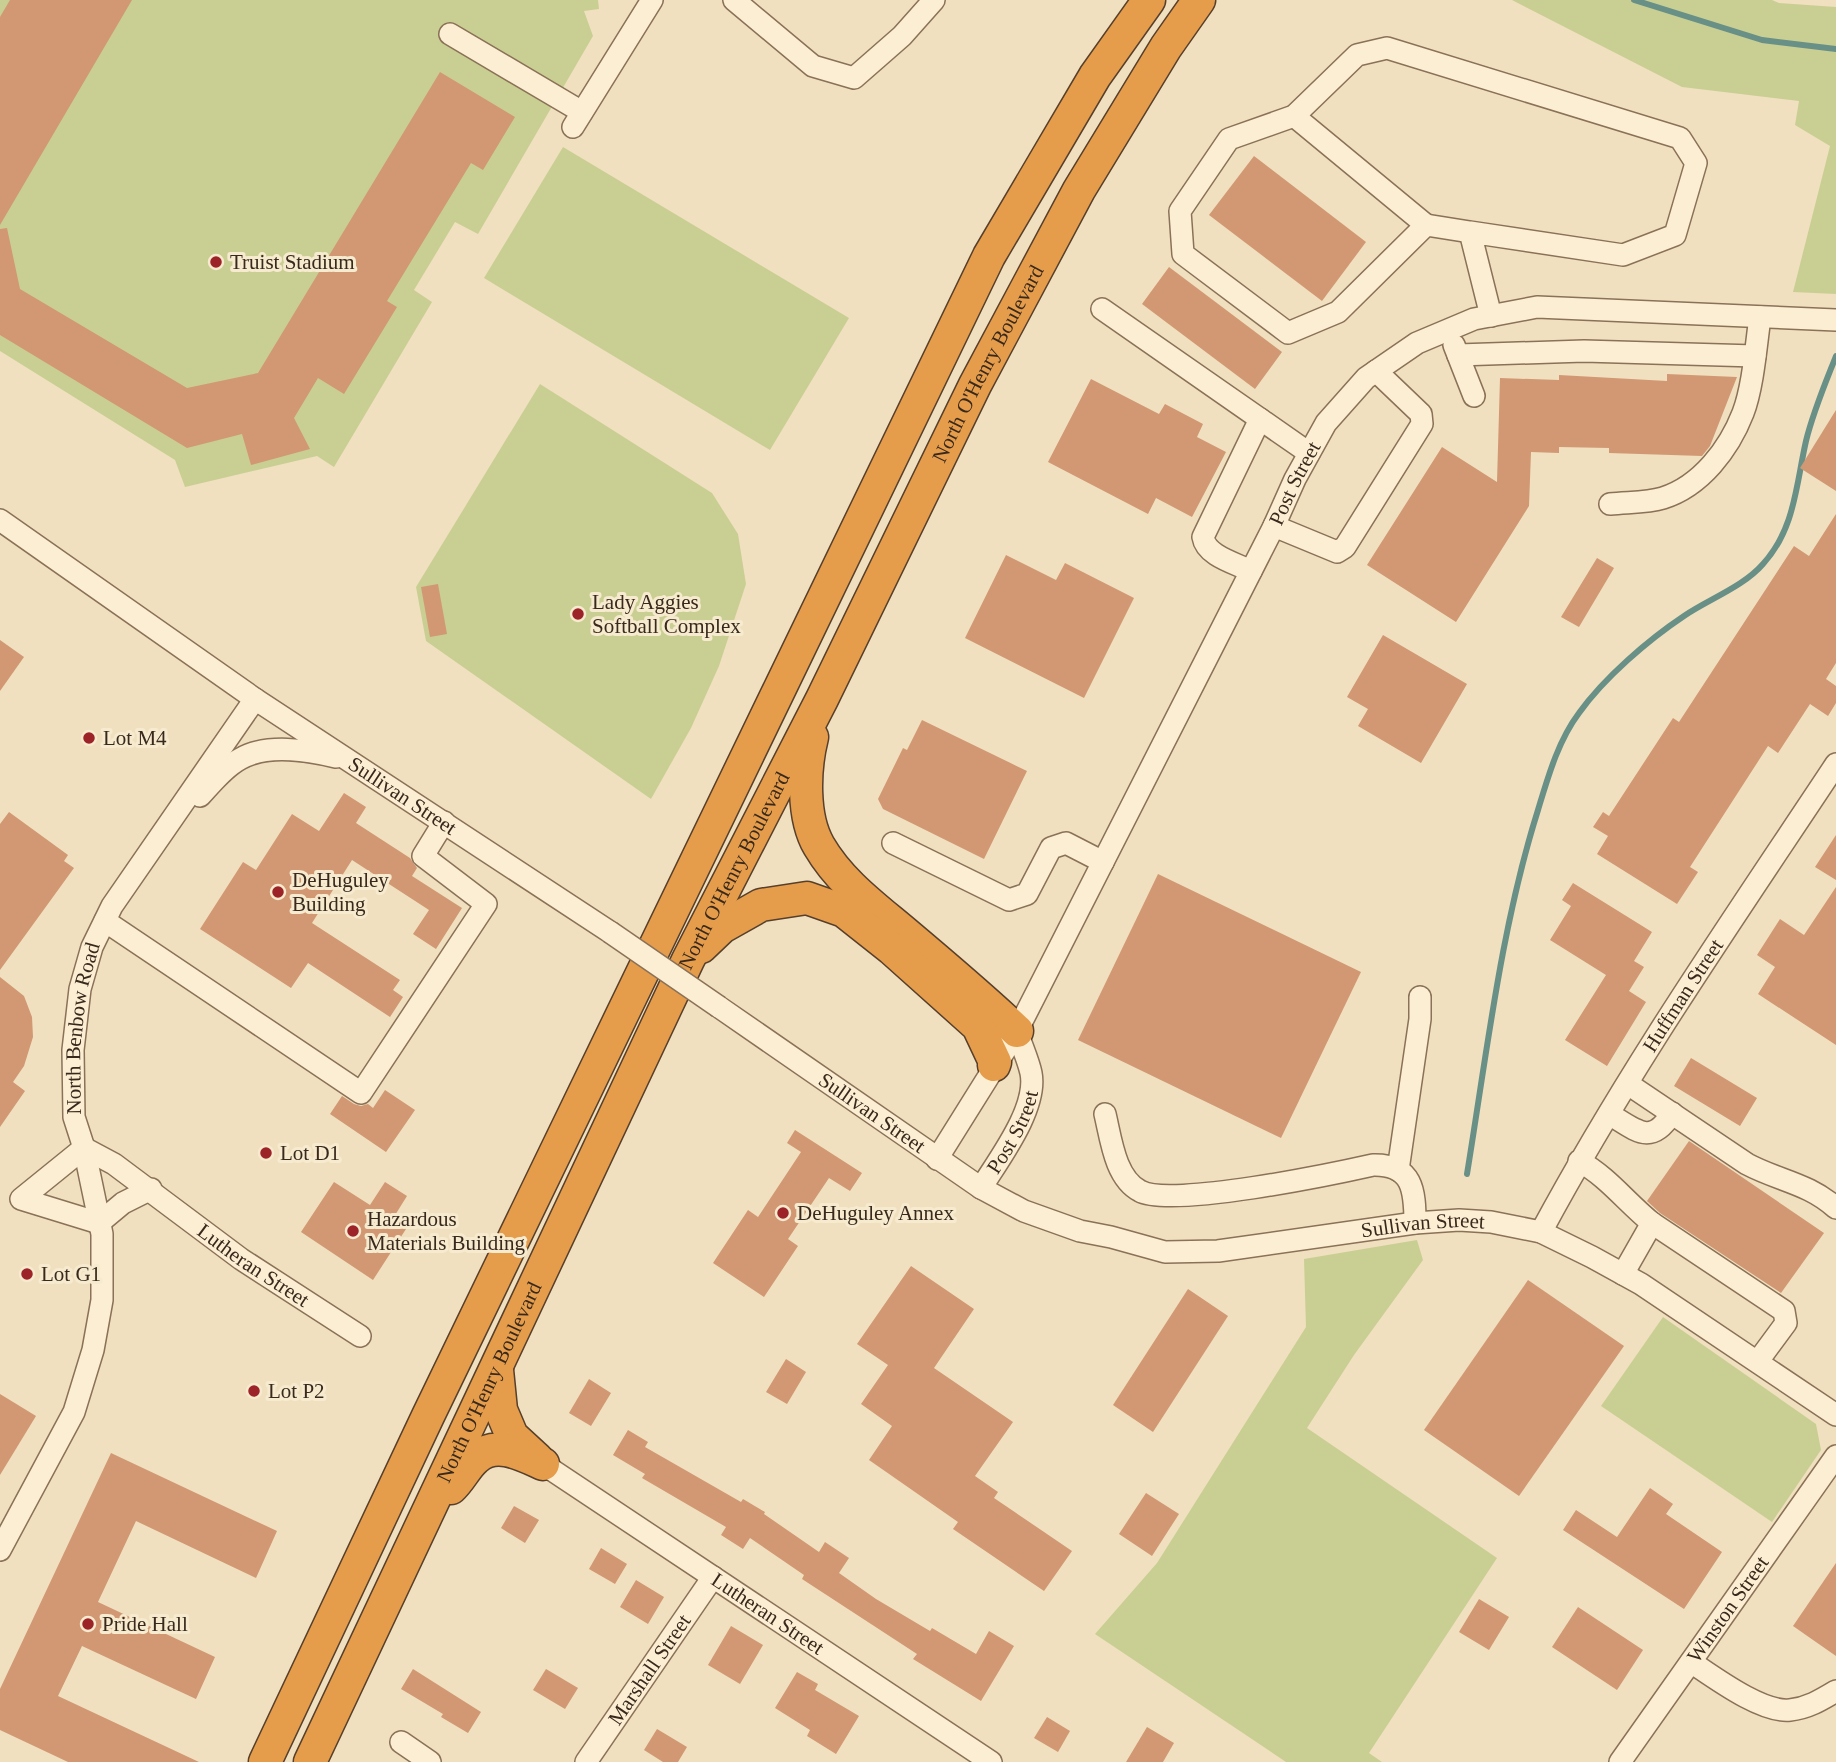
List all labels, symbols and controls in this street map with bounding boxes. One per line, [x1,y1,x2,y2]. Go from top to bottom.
place label: Truist Stadium [230,250,355,274]
marker: Truist Stadium [208,254,224,270]
street label: North O'Henry Boulevard [927,261,1049,466]
street label: Post Street [1264,437,1326,529]
place label: Lady Aggies Softball Complex [592,590,741,638]
marker: Lady Aggies Softball Complex [570,606,586,622]
place label: Lot M4 [103,726,167,750]
marker: Lot M4 [81,730,97,746]
street label: Sullivan Street [344,752,461,840]
street label: North O'Henry Boulevard [673,768,795,973]
place label: DeHuguley Building [292,868,389,916]
marker: DeHuguley Building [270,884,286,900]
street label: Huffman Street [1638,934,1728,1056]
street label: North Benbow Road [61,939,105,1115]
street label: Sullivan Street [814,1068,930,1158]
street label: Post Street [982,1088,1043,1178]
place label: Lot D1 [280,1141,340,1165]
marker: Lot D1 [258,1145,274,1161]
place label: DeHuguley Annex [797,1201,954,1225]
marker: DeHuguley Annex [775,1205,791,1221]
place label: Hazardous Materials Building [367,1207,526,1255]
street label: Sullivan Street [1359,1208,1486,1243]
street label: Lutheran Street [193,1219,314,1312]
marker: Hazardous Materials Building [345,1223,361,1239]
place label: Lot G1 [41,1262,101,1286]
marker: Lot G1 [19,1266,35,1282]
street label: North O'Henry Boulevard [432,1278,547,1486]
place label: Lot P2 [268,1379,325,1403]
marker: Lot P2 [246,1383,262,1399]
street label: Winston Street [1682,1551,1774,1667]
street label: Lutheran Street [707,1568,829,1660]
street label: Marshall Street [603,1610,696,1730]
place label: Pride Hall [102,1612,188,1636]
marker: Pride Hall [80,1616,96,1632]

